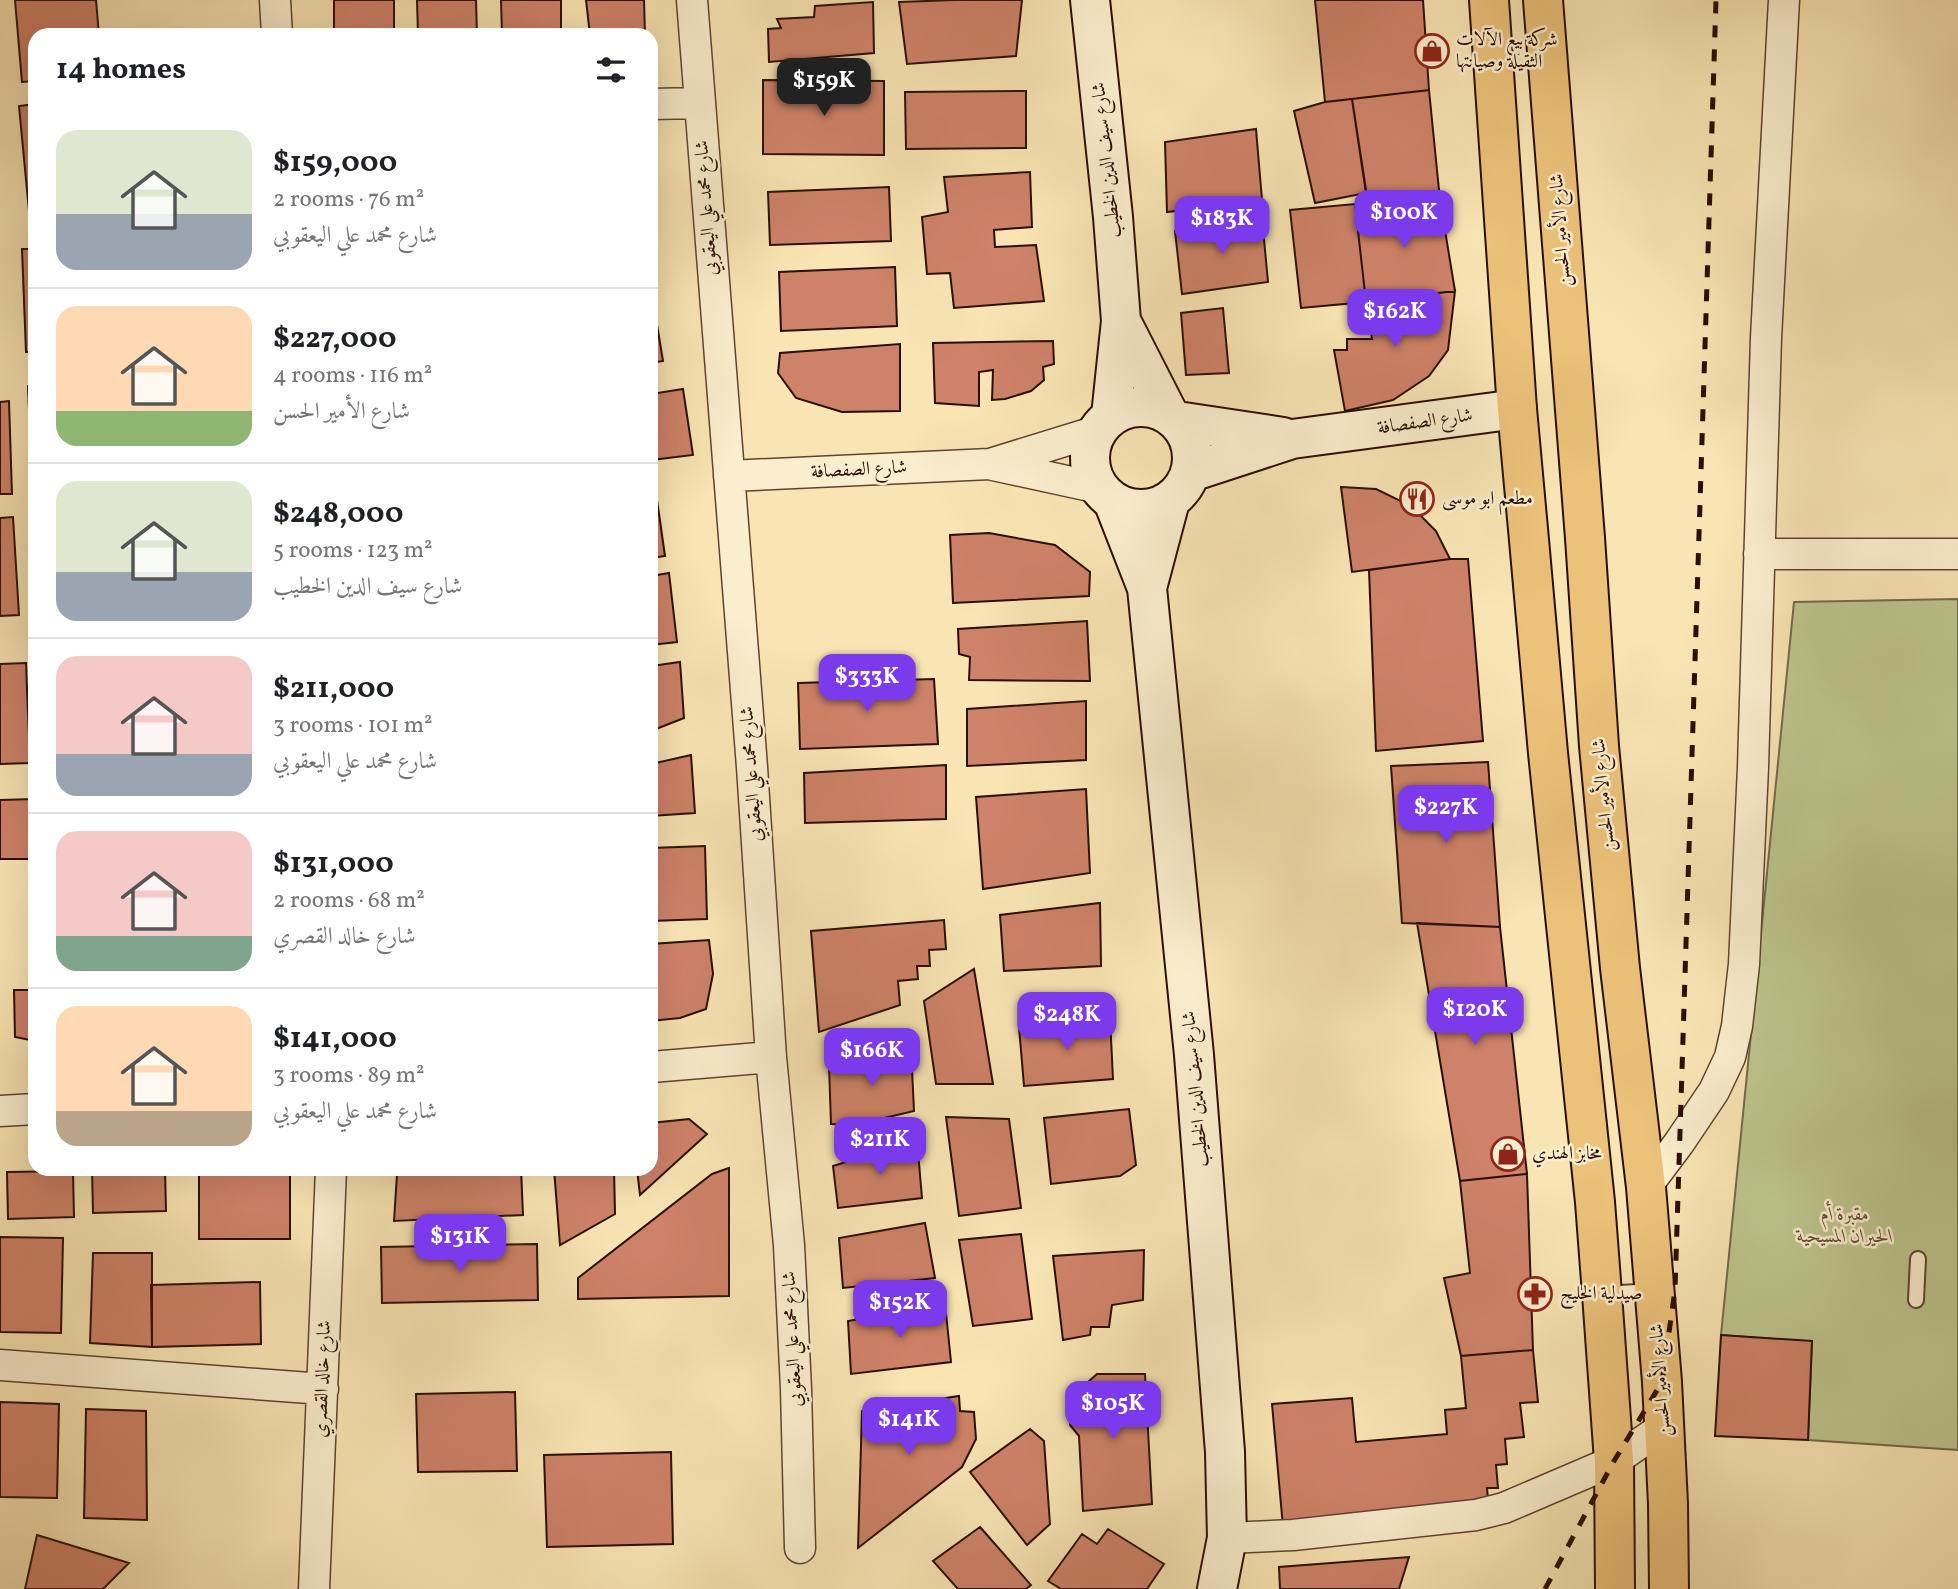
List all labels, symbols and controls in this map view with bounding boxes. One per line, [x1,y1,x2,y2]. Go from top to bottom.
place label: شركة بيع الآلات الثقيلة وصيانتها [1456,27,1558,75]
shop icon: شركة بيع الآلات الثقيلة وصيانتها [1413,32,1451,70]
text: 14 homes [56,49,186,91]
icon: filters [592,51,630,89]
pin: $159K [775,58,873,118]
text: $159K [793,65,855,97]
street label: شارع سيف الدين الخطيب [1086,81,1129,239]
street label: شارع محمد علي اليعقوبي [689,139,729,277]
text: $159,000 [273,142,397,184]
icon: home [112,158,196,242]
street label: شارع الأمير الحسن [1542,172,1579,288]
text: 2 rooms · 76 m² [273,184,424,216]
pin: $100K [1355,190,1453,250]
pin: $183K [1173,196,1271,256]
text: $100K [1370,197,1438,229]
text: $183K [1191,203,1254,235]
text: شارع محمد علي اليعقوبي [273,220,437,252]
pin: $162K [1346,290,1444,349]
text: $162K [1363,296,1427,328]
text: $227,000 [273,318,397,360]
icon: home [112,334,196,418]
text: 4 rooms · 116 m² [273,360,432,392]
text: شارع الأمير الحسن [273,396,410,428]
street label: شارع الصفصافة [1376,402,1474,443]
street label: شارع الصفصافة [810,455,908,486]
restaurant icon: مطعم ابو موسى [1398,480,1436,518]
place label: مطعم ابو موسى [1442,486,1533,516]
text: $248,000 [273,493,403,535]
icon: home [112,509,196,593]
text: 5 rooms · 123 m² [273,535,433,567]
text: شارع سيف الدين الخطيب [273,571,462,603]
pin: $333K [818,654,916,714]
text: $333K [835,661,899,693]
text: $211,000 [273,668,394,710]
icon: home [112,684,196,768]
street label: شارع محمد علي اليعقوبي [734,705,774,843]
text: 3 rooms · 101 m² [273,710,433,742]
street label: شارع الأمير الحسن [1584,737,1623,853]
text: شارع محمد علي اليعقوبي [273,746,437,778]
pin: $227K [1397,786,1495,845]
text: $227K [1414,792,1478,824]
text: $131,000 [273,843,394,885]
icon: home [112,859,196,943]
text: 2 rooms · 68 m² [273,885,425,917]
text: شارع خالد القصري [273,921,416,953]
pin: $120K [1426,988,1524,1047]
pin: $248K [1018,992,1116,1052]
text: $120K [1443,994,1507,1026]
text: $248K [1033,999,1101,1031]
street label: شارع سيف الدين الخطيب [1176,1010,1217,1168]
text: $141,000 [273,1018,397,1060]
pin: $166K [823,1028,921,1088]
icon: home [112,1034,196,1118]
text: $166K [840,1035,904,1067]
text: 3 rooms · 89 m² [273,1060,425,1092]
text: شارع محمد علي اليعقوبي [273,1096,437,1128]
pin: $211K [831,1118,929,1177]
text: $211K [850,1124,910,1156]
shop icon: مخابز الهندي [1489,1135,1527,1173]
place label: مخابز الهندي [1532,1141,1602,1168]
park label: مقبرة أم الحيران المسيحية [1795,1201,1893,1250]
pin: $131K [411,1214,509,1274]
text: $131K [430,1221,490,1253]
street label: شارع محمد علي اليعقوبي [776,1270,814,1407]
pharmacy icon: صيدلية الخليج [1516,1275,1554,1313]
pin: $152K [851,1280,949,1340]
place label: صيدلية الخليج [1560,1281,1642,1310]
text: $152K [869,1287,931,1319]
street label: شارع خالد القصري [308,1320,339,1438]
street label: شارع الأمير الحسن [1642,1322,1679,1438]
pin: $105K [1064,1382,1162,1441]
text: $105K [1081,1388,1145,1420]
pin: $141K [860,1398,958,1457]
text: $141K [878,1404,940,1436]

